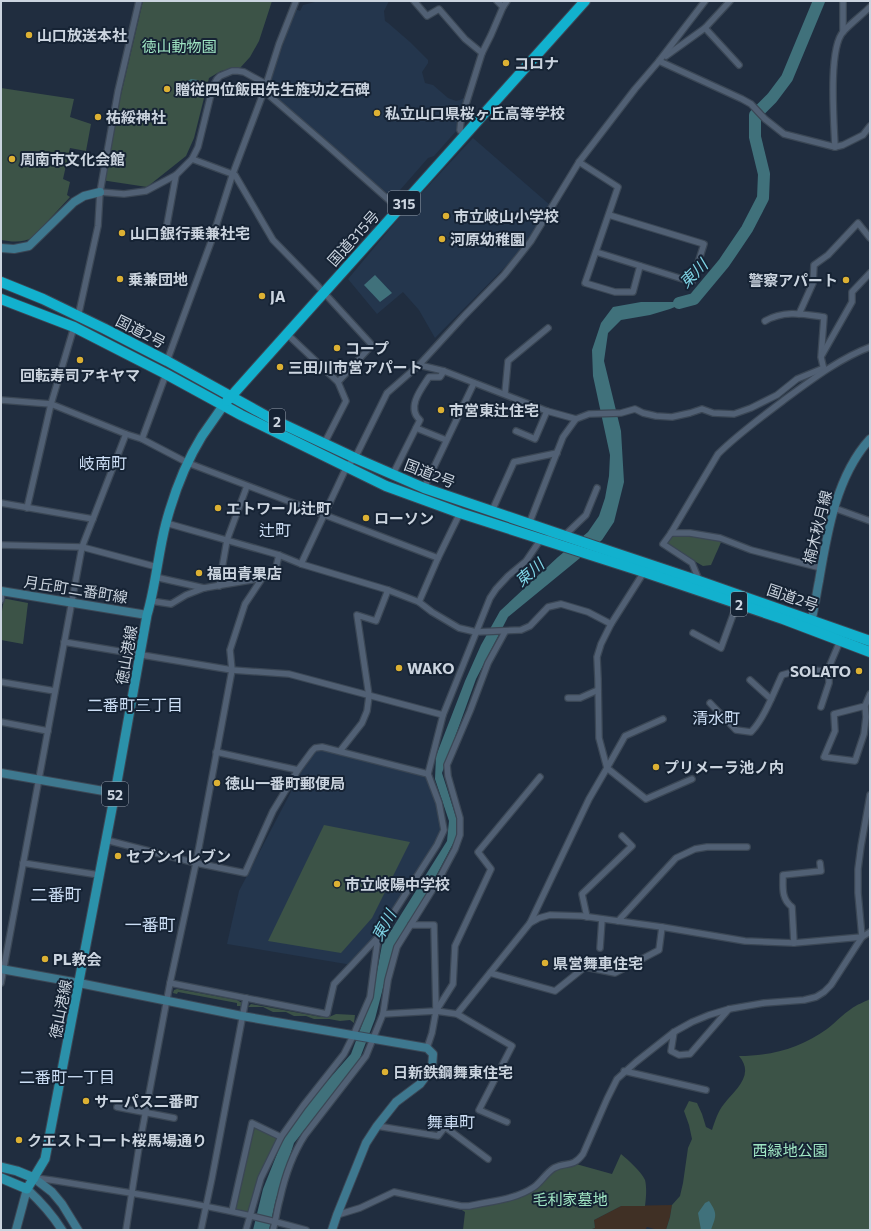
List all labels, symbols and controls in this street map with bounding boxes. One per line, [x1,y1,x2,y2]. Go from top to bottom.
place label: 山口放送本社 [37,26,127,44]
marker: 山口放送本社 [24,30,34,40]
park label: 徳山動物園 [141,37,217,55]
place label: コロナ [514,54,559,72]
marker: コロナ [501,58,511,68]
place label: 贈従四位飯田先生旌功之石碑 [175,80,370,98]
marker: 贈従四位飯田先生旌功之石碑 [162,84,172,94]
place label: 私立山口県桜ヶ丘高等学校 [385,104,565,122]
place label: 祐綏神社 [105,108,166,126]
marker: 私立山口県桜ヶ丘高等学校 [372,108,382,118]
marker: 祐綏神社 [93,112,103,122]
place label: 周南市文化会館 [20,150,125,168]
marker: 周南市文化会館 [7,154,17,164]
road number: 315 [388,191,420,215]
street label: 国道315号 [323,206,383,270]
place label: 市立岐山小学校 [454,207,559,225]
marker: 市立岐山小学校 [441,211,451,221]
place label: 山口銀行乗兼社宅 [130,224,250,242]
marker: 山口銀行乗兼社宅 [117,228,127,238]
place label: 河原幼稚園 [450,230,525,248]
marker: 河原幼稚園 [437,234,447,244]
water label: 東川 [675,254,712,291]
place label: 乗兼団地 [128,270,188,288]
place label: 警察アパート [748,271,838,289]
marker: 乗兼団地 [115,274,125,284]
marker: 警察アパート [841,275,851,285]
place label: JA [270,287,286,305]
marker: JA [257,291,267,301]
street label: 国道2号 [113,311,169,351]
place label: コープ [345,339,389,357]
marker: コープ [332,343,342,353]
marker: 回転寿司アキヤマ [75,355,85,365]
place label: 三田川市営アパート [288,358,423,376]
marker: 三田川市営アパート [275,362,285,372]
place label: 回転寿司アキヤマ [20,366,140,384]
place label: 市営東辻住宅 [449,401,539,419]
marker: 市営東辻住宅 [436,405,446,415]
road number: 2 [269,409,285,433]
district label: 岐南町 [79,453,127,472]
street label: 国道2号 [402,455,458,491]
street label: 楠木秋月線 [799,488,835,566]
place label: エトワール辻町 [226,499,331,517]
marker: エトワール辻町 [213,503,223,513]
place label: ローソン [374,509,434,527]
marker: ローソン [361,513,371,523]
district label: 辻町 [259,520,291,539]
water label: 東川 [511,553,549,590]
place label: 福田青果店 [206,564,282,582]
marker: 福田青果店 [194,568,204,578]
street label: 月丘町二番町線 [23,572,129,606]
street label: 国道2号 [765,580,821,614]
road number: 2 [731,592,747,616]
street label: 徳山港線 [112,624,140,686]
place label: WAKO [407,659,454,677]
place label: SOLATO [790,662,851,680]
marker: WAKO [394,663,404,673]
marker: SOLATO [854,666,864,676]
district label: 二番町三丁目 [87,695,183,714]
district label: 清水町 [692,708,740,727]
place label: プリメーラ池ノ内 [664,758,784,776]
marker: プリメーラ池ノ内 [651,762,661,772]
place label: 徳山一番町郵便局 [225,774,345,792]
marker: 徳山一番町郵便局 [212,778,222,788]
road number: 52 [102,782,128,806]
place label: セブンイレブン [126,847,231,865]
marker: セブンイレブン [113,851,123,861]
place label: 市立岐陽中学校 [345,875,450,893]
marker: 市立岐陽中学校 [332,879,342,889]
district label: 二番町 [31,884,82,905]
water label: 東川 [367,905,400,944]
district label: 一番町 [125,914,176,935]
place label: PL教会 [53,950,101,968]
marker: PL教会 [40,954,50,964]
place label: 県営舞車住宅 [553,954,643,972]
marker: 県営舞車住宅 [540,958,550,968]
street label: 徳山港線 [45,978,75,1040]
place label: 日新鉄鋼舞東住宅 [393,1063,513,1081]
district label: 二番町一丁目 [19,1067,115,1086]
marker: 日新鉄鋼舞東住宅 [380,1067,390,1077]
place label: サーパス二番町 [94,1092,199,1110]
marker: サーパス二番町 [81,1096,91,1106]
district label: 舞車町 [427,1112,475,1131]
place label: クエストコート桜馬場通り [27,1131,207,1149]
marker: クエストコート桜馬場通り [14,1135,24,1145]
park label: 西緑地公園 [752,1141,828,1159]
park label: 毛利家墓地 [532,1190,608,1208]

